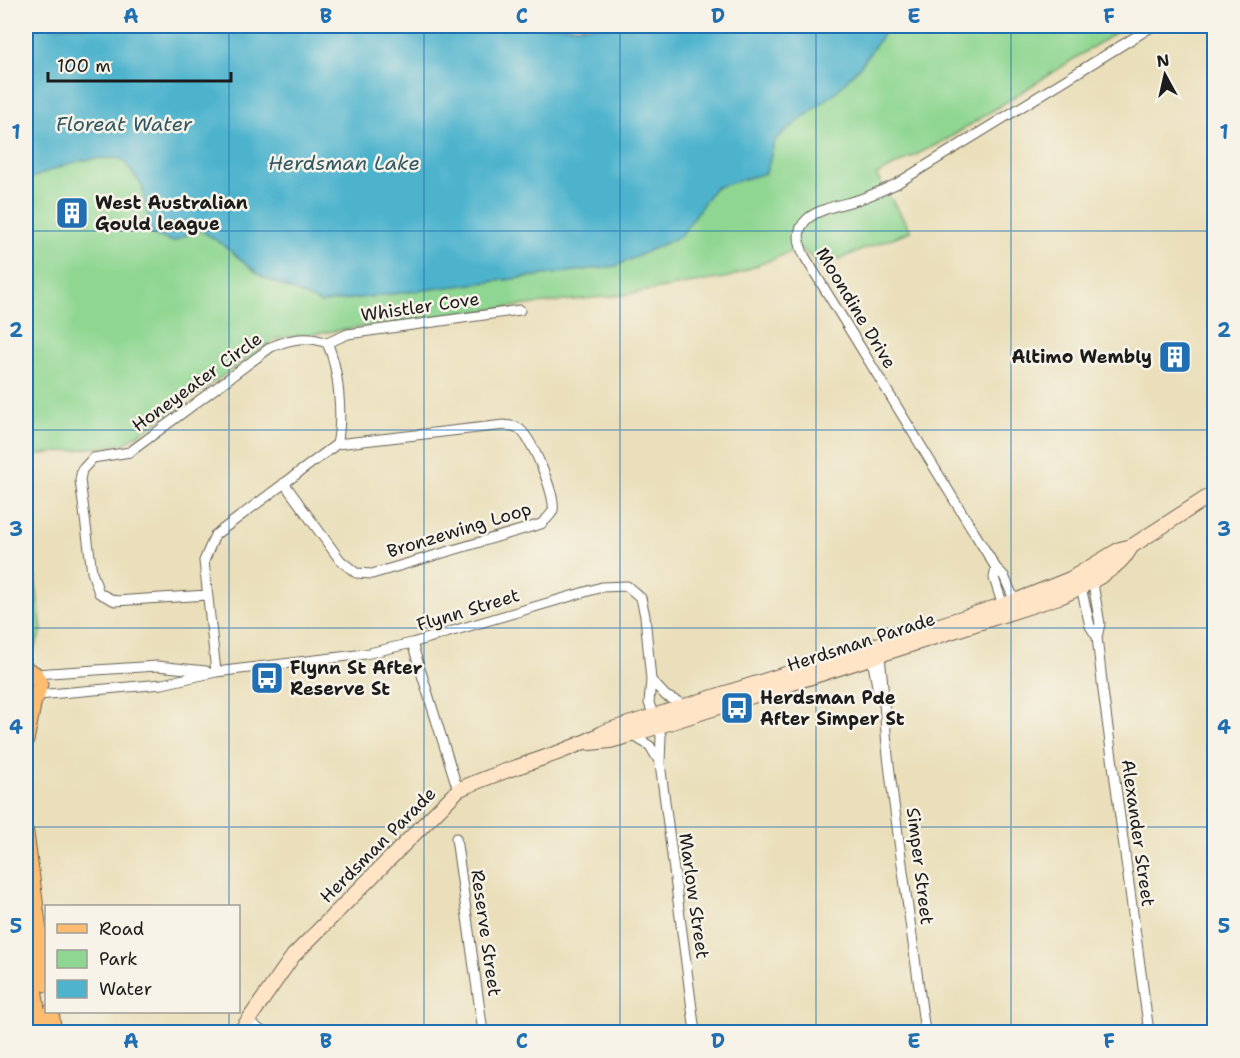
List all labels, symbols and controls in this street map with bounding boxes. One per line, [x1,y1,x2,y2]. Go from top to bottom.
text: A [123,3,139,29]
text: B [320,3,332,29]
text: C [516,3,528,29]
text: D [711,3,725,29]
text: E [907,3,921,29]
text: F [1103,3,1115,29]
scale bar [48,45,231,83]
north arrow [1135,45,1195,105]
text: N [1155,49,1171,72]
text: 100 m [57,54,111,78]
water label: Floreat Water [56,111,193,137]
text: 1 [11,119,21,145]
text: 1 [1219,119,1229,145]
water label: Herdsman Lake [268,150,420,176]
place label: West Australian Gould league [95,191,248,236]
building icon: West Australian Gould league [54,195,90,231]
street label: Moondine Drive [810,243,902,373]
street label: Whistler Cove [359,287,481,327]
text: 2 [9,317,23,343]
text: 2 [1217,317,1231,343]
street label: Honeyeater Circle [127,327,267,437]
building icon: Altimo Wembly [1157,339,1193,375]
place label: Altimo Wembly [1011,345,1152,369]
street label: Bronzewing Loop [384,497,534,563]
text: 3 [9,516,23,542]
text: 3 [1217,516,1231,542]
street label: Flynn Street [414,583,522,637]
street label: Herdsman Parade [784,607,938,677]
place label: Flynn St After Reserve St [290,656,423,701]
bus stop icon: Flynn St After Reserve St [249,660,285,696]
place label: Herdsman Pde After Simper St [760,686,905,731]
bus stop icon: Herdsman Pde After Simper St [719,690,755,726]
text: 4 [9,714,23,740]
text: 4 [1217,714,1231,740]
street label: Alexander Street [1116,758,1160,908]
street label: Herdsman Parade [315,782,441,908]
street label: Simper Street [901,806,939,926]
street label: Marlow Street [673,832,715,961]
street label: Reserve Street [465,868,507,998]
legend [45,905,240,1013]
text: 5 [10,913,22,939]
text: 5 [1218,913,1230,939]
text: Road [99,917,144,941]
text: Park [99,947,138,971]
text: Water [99,977,152,1001]
text: A [123,1028,139,1054]
text: B [320,1028,332,1054]
text: C [516,1028,528,1054]
text: D [711,1028,725,1054]
text: E [907,1028,921,1054]
text: F [1103,1028,1115,1054]

